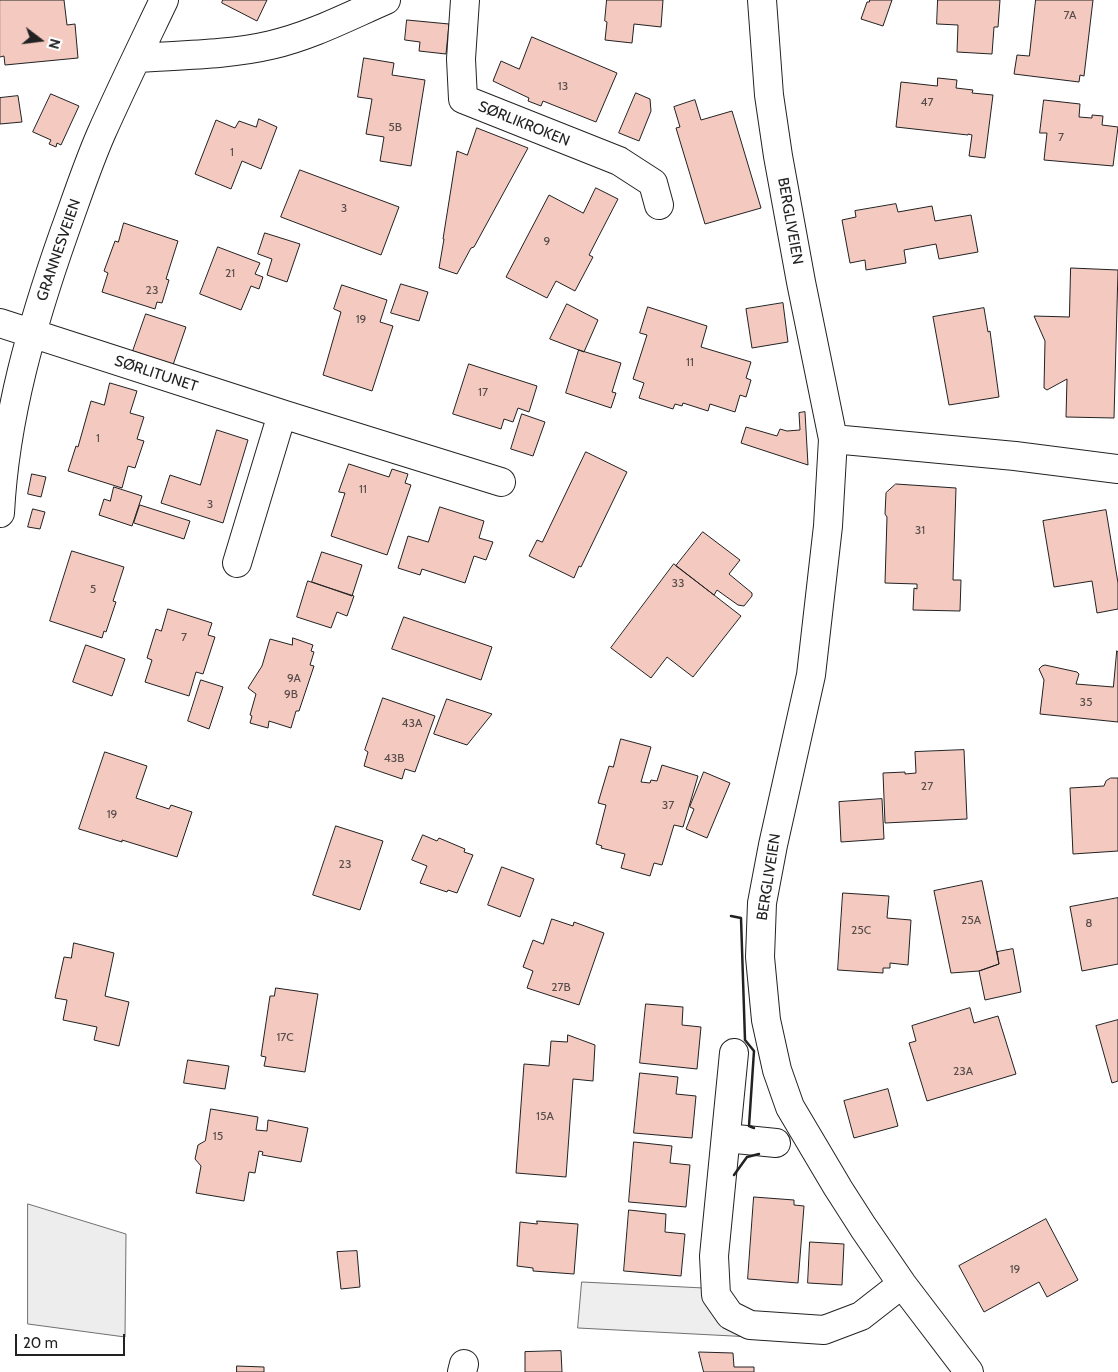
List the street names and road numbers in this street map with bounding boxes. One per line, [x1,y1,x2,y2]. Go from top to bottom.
street label: SØRLIKROKEN [476,97,572,151]
street label: BERGLIVEIEN [774,176,806,266]
street label: GRANNESVEIEN [33,197,85,303]
street label: SØRLITUNET [112,352,200,396]
street label: BERGLIVEIEN [753,832,785,922]

